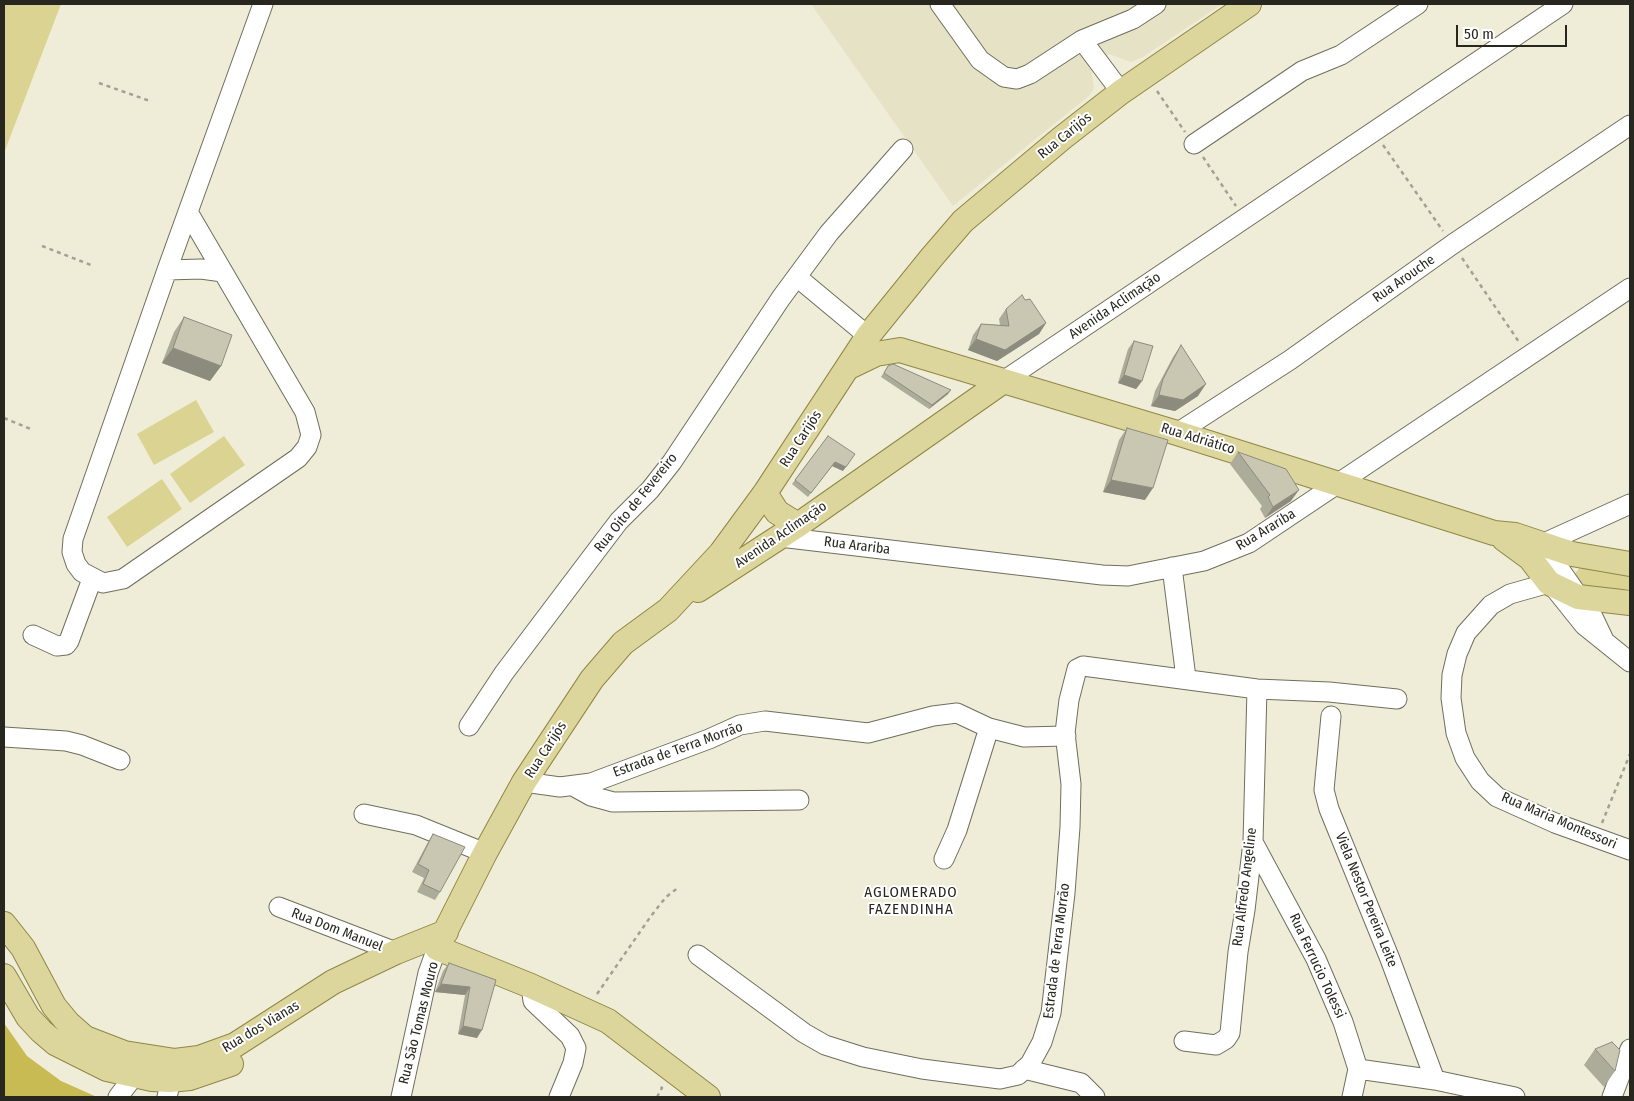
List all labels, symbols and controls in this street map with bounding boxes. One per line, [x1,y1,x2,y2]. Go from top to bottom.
scale bar [1459,15,1570,47]
text: 50 m [1464,25,1494,43]
street label: Rua Carijós [1035,109,1095,163]
street label: Rua Arouche [1370,251,1438,307]
street label: Avenida Aclimação [1066,269,1164,343]
street label: Rua Carijós [776,407,826,471]
street label: Rua Adriático [1159,420,1237,458]
street label: Rua Oito de Fevereiro [591,450,681,556]
street label: Avenida Aclimação [732,498,830,572]
street label: Rua Arariba [1233,506,1299,554]
street label: Rua Arariba [823,534,891,558]
street label: Rua Carijós [521,718,571,782]
street label: Estrada de Terra Morrão [611,719,745,781]
street label: Rua Maria Montessori [1499,789,1619,853]
street label: Rua Alfredo Angeline [1229,827,1261,947]
street label: Viela Nestor Pereira Leite [1331,830,1401,970]
street label: Estrada de Terra Morrão [1040,882,1074,1020]
district label: AGLOMERADO FAZENDINHA [863,884,959,919]
street label: Rua Dom Manuel [289,905,385,955]
street label: Rua Ferrucio Tolessi [1285,911,1349,1021]
street label: Rua São Tomas Mouro [396,960,442,1086]
street label: Rua dos Vianas [219,997,303,1057]

